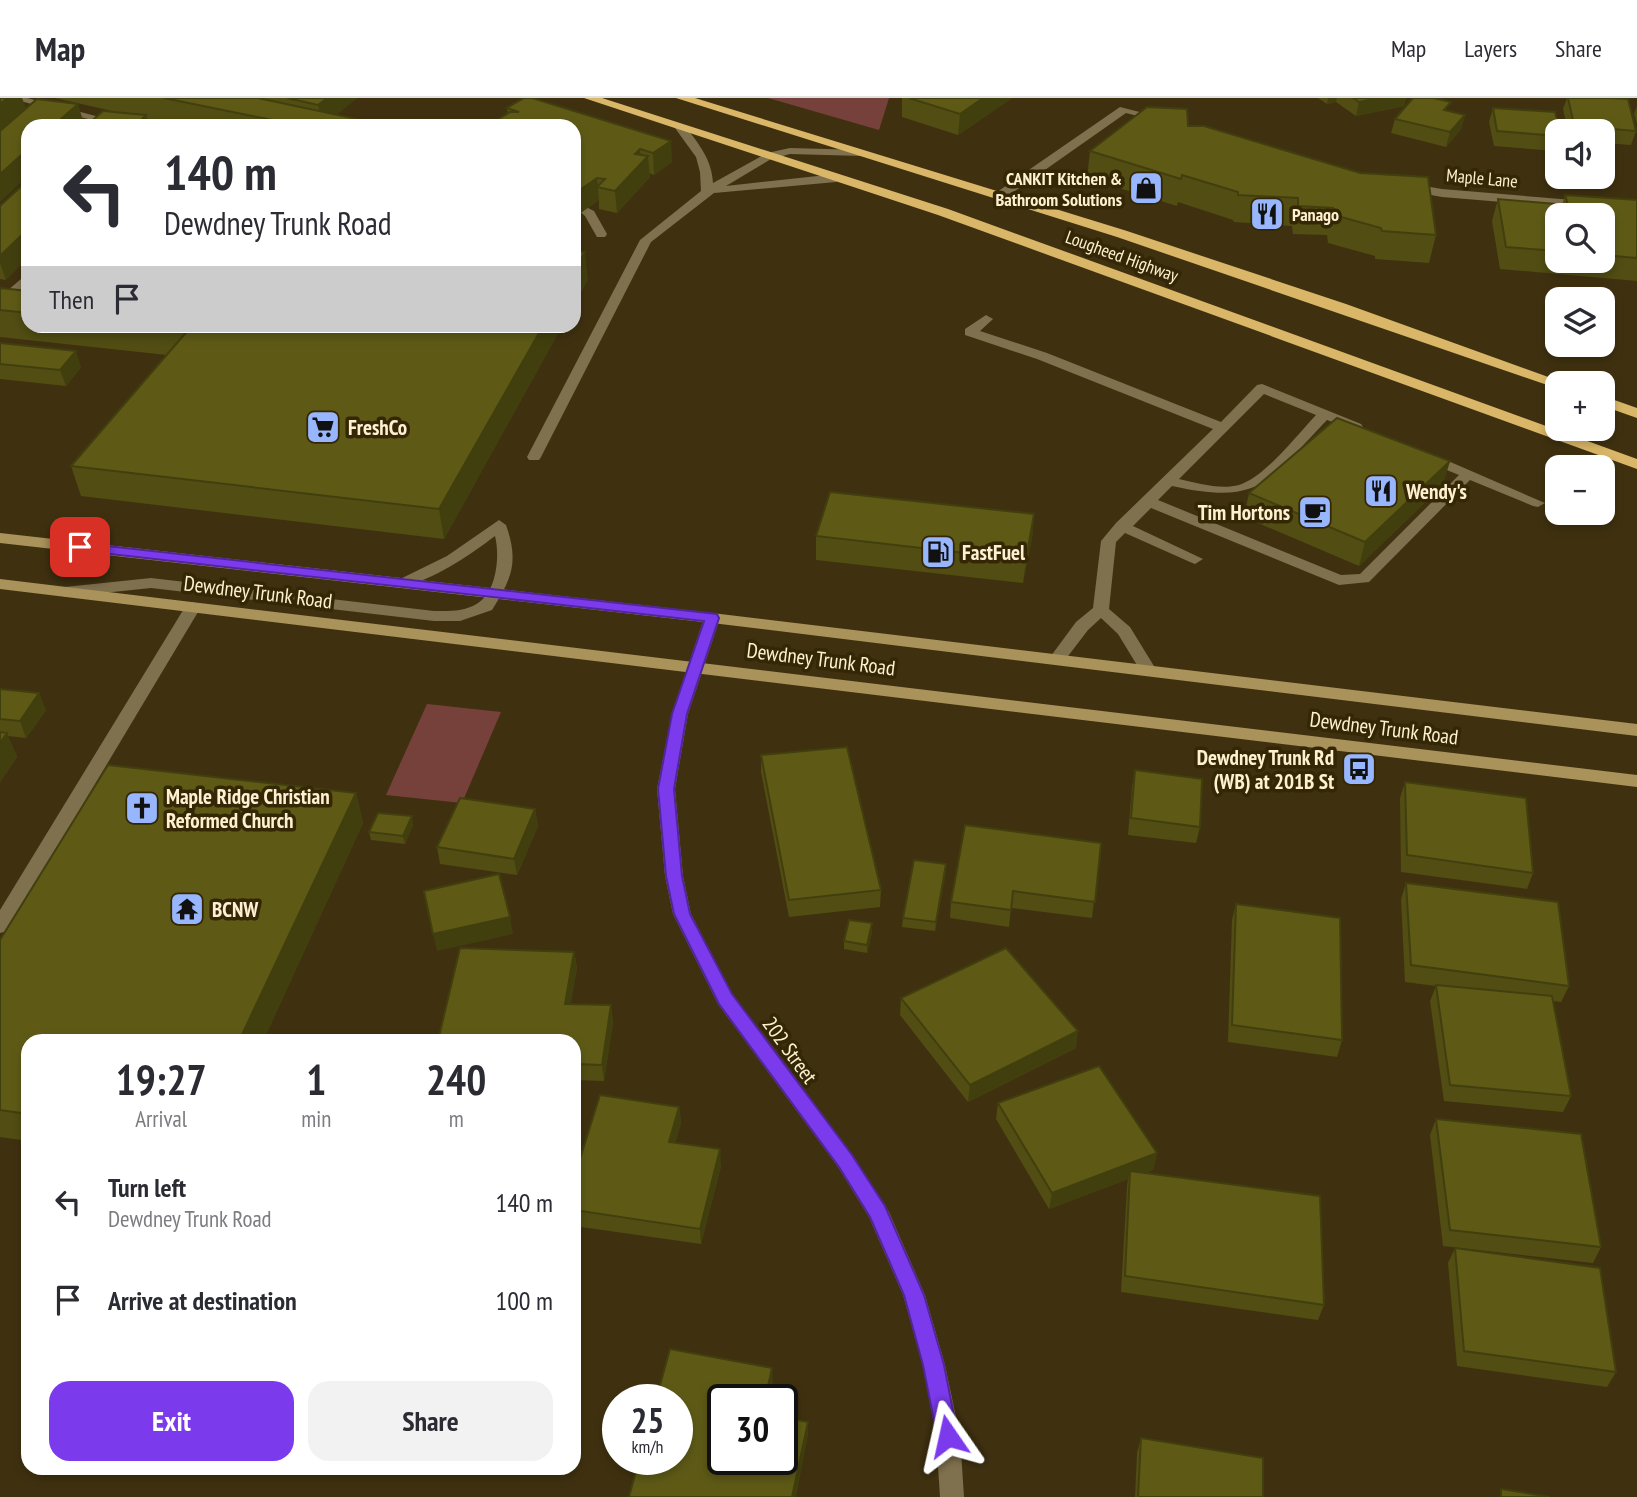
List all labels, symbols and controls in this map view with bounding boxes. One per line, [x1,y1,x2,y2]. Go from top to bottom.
text: Map [35,27,85,70]
text: Map [1391,33,1426,64]
text: Layers [1464,33,1517,64]
text: Share [1555,33,1602,64]
map controls [1545,119,1615,525]
button: sound [1545,119,1615,189]
text: 140 m [164,140,277,204]
icon: left [49,147,140,238]
street label: Maple Lane [1445,163,1519,193]
place label: CANKIT Kitchen & Bathroom Solutions [996,167,1122,211]
shop icon: CANKIT Kitchen & Bathroom Solutions [1127,169,1165,207]
restaurant icon: Panago [1248,195,1286,233]
text: Dewdney Trunk Road [164,202,392,244]
place label: Panago [1292,203,1339,226]
button: search [1545,203,1615,273]
street label: Lougheed Highway [1063,225,1182,287]
icon: arrive [108,280,146,318]
text: Then [49,283,94,316]
button: layers [1545,287,1615,357]
button: + [1545,371,1615,441]
supermarket icon: FreshCo [304,408,342,446]
place label: FreshCo [348,414,407,441]
button: − [1545,455,1615,525]
restaurant icon: Wendy's [1362,472,1400,510]
place label: Wendy's [1405,478,1467,505]
cafe icon: Tim Hortons [1296,493,1334,531]
place label: Tim Hortons [1198,499,1290,526]
pin [50,517,110,577]
icon: arrive [61,528,99,566]
fuel station icon: FastFuel [919,533,957,571]
place label: FastFuel [962,539,1026,566]
street label: Dewdney Trunk Road [182,569,334,615]
street label: Dewdney Trunk Road [745,636,897,682]
street label: Dewdney Trunk Road [1308,705,1460,751]
place label: Dewdney Trunk Rd (WB) at 201B St [1197,744,1334,795]
bus stop icon: Dewdney Trunk Rd (WB) at 201B St [1340,750,1378,788]
place label: Maple Ridge Christian Reformed Church [166,783,330,834]
church icon: Maple Ridge Christian Reformed Church [123,789,161,827]
temple icon: BCNW [168,890,206,928]
place label: BCNW [212,896,259,923]
street label: 202 Street [757,1011,823,1089]
text: 19:27 [116,1052,207,1107]
text: 1 [306,1052,326,1107]
text: 240 [426,1052,486,1107]
text: Arrival [135,1104,187,1133]
text: min [301,1104,331,1133]
text: m [449,1104,464,1133]
text: Turn left [108,1171,186,1204]
icon: left [49,1183,87,1221]
text: 140 m [495,1186,553,1219]
text: Dewdney Trunk Road [108,1204,272,1233]
icon: arrive [49,1281,87,1319]
text: Arrive at destination [108,1284,297,1317]
text: 100 m [495,1284,553,1317]
button: Exit [49,1381,294,1461]
button: Share [308,1381,553,1461]
speed limit sign: 30 [707,1384,798,1475]
text: 25 [631,1397,664,1443]
position arrow [911,1399,985,1473]
text: km/h [632,1435,663,1458]

